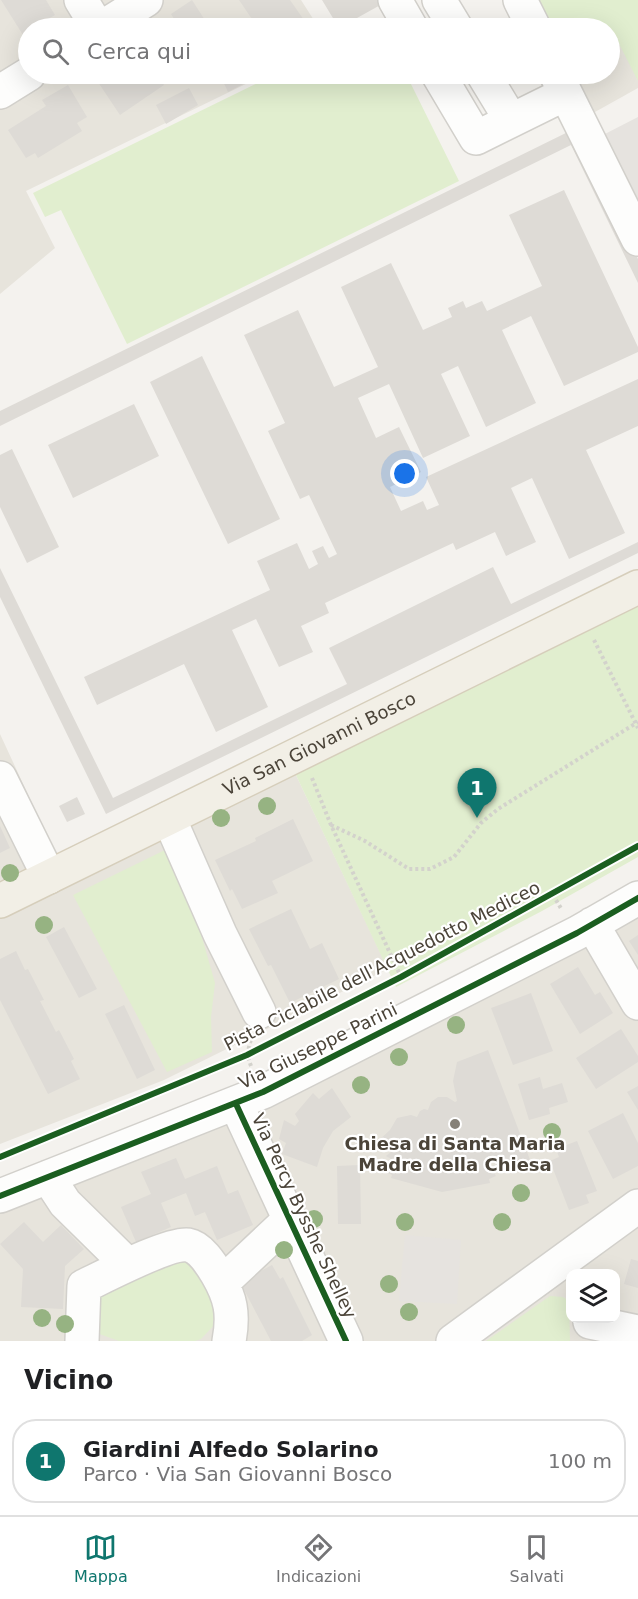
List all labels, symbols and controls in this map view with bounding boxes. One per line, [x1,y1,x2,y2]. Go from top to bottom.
search box [18,18,620,84]
icon: search [39,35,72,68]
text: Cerca qui [87,39,191,64]
your location [390,459,419,488]
street label: Via San Giovanni Bosco [219,687,419,800]
pin: 1 [458,768,496,818]
street label: Pista Ciclabile dell'Acquedotto Mediceo [220,876,543,1055]
street label: Via Giuseppe Parini [235,998,401,1093]
street label: Via Percy Bysshe Shelley [248,1110,361,1322]
marker: Chiesa di Santa Maria Madre della Chiesa [448,1117,462,1131]
place label: Chiesa di Santa Maria Madre della Chiesa [344,1133,566,1175]
map controls [566,1269,620,1323]
button: layers [566,1269,620,1323]
text: Vicino [24,1365,113,1395]
text: Giardini Alfedo Solarino [83,1437,379,1462]
text: 1 [39,1449,52,1473]
text: 100 m [548,1449,612,1473]
text: Parco · Via San Giovanni Bosco [83,1462,392,1486]
tab: Mappa [74,1531,128,1586]
tab: Indicazioni [276,1531,361,1586]
tab: Salvati [509,1531,564,1586]

